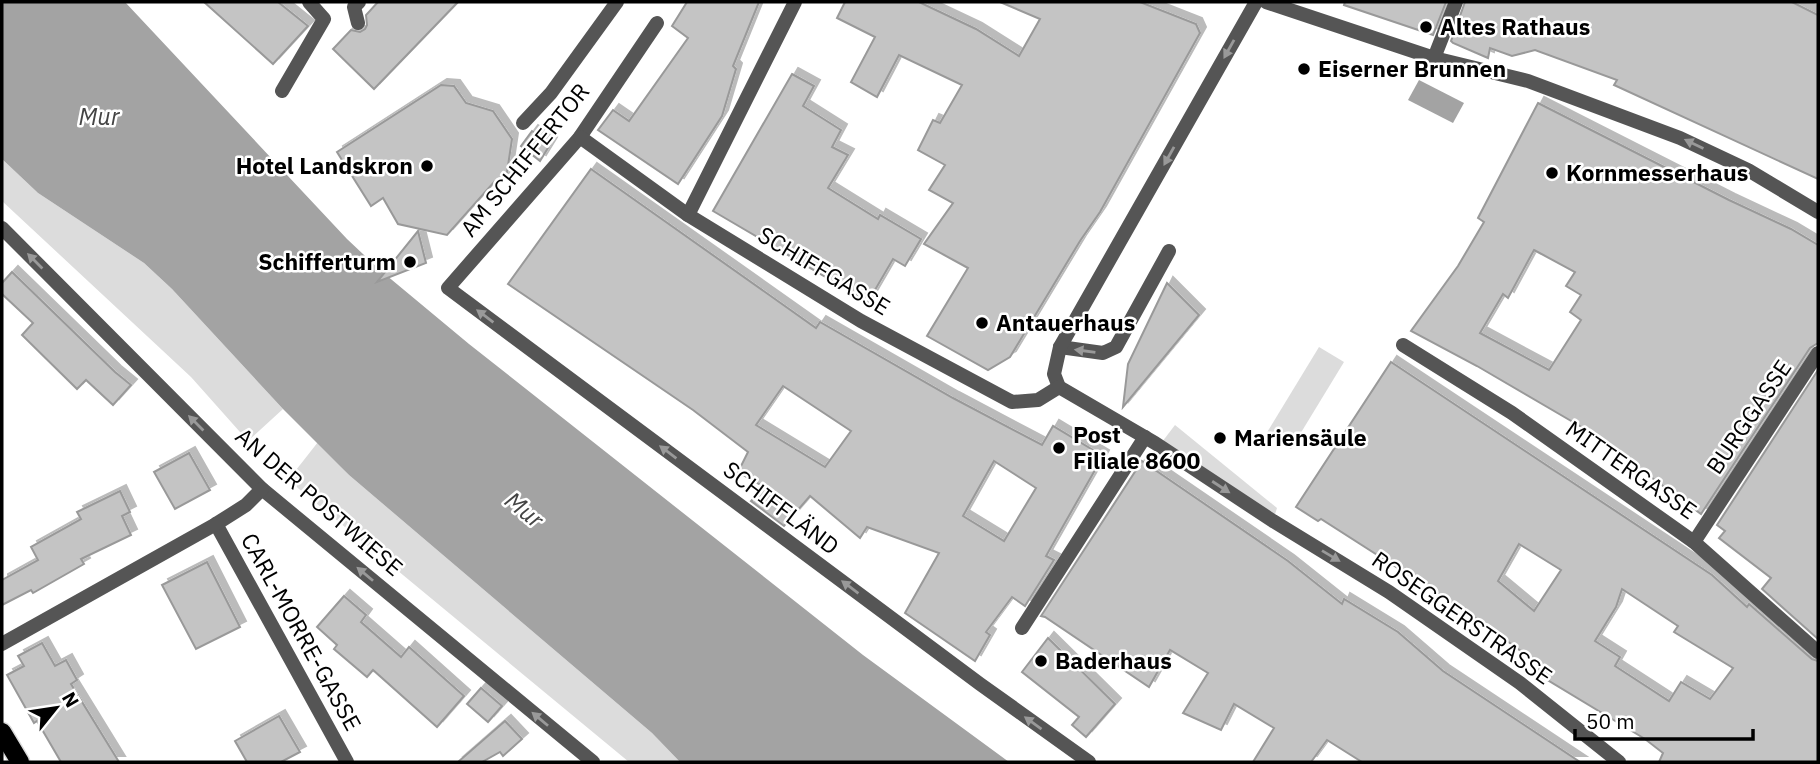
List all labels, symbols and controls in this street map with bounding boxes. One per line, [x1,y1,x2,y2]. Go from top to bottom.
place label: Altes Rathaus [1440,11,1590,41]
marker: Altes Rathaus [1418,19,1434,35]
one-way arrow [1223,40,1235,59]
place label: Eiserner Brunnen [1318,53,1506,83]
marker: Eiserner Brunnen [1296,61,1312,77]
street label: AM SCHIFFERTOR [453,77,595,242]
water label: Mur [78,100,121,132]
one-way arrow [1684,139,1704,150]
one-way arrow [1163,147,1175,166]
place label: Hotel Landskron [236,150,413,180]
place label: Kornmesserhaus [1566,157,1748,187]
marker: Hotel Landskron [419,158,435,174]
marker: Kornmesserhaus [1544,165,1560,181]
street label: SCHIFFGASSE [753,219,896,321]
place label: Schifferturm [258,246,396,276]
one-way arrow [27,254,44,270]
marker: Schifferturm [402,254,418,270]
place label: Antauerhaus [996,307,1135,337]
one-way arrow [476,309,494,323]
marker: Antauerhaus [974,315,990,331]
one-way arrow [1074,345,1096,356]
street label: BURGGASSE [1699,353,1797,479]
street label: MITTERGASSE [1560,413,1703,525]
one-way arrow [187,414,204,431]
place label: Post Filiale 8600 [1073,419,1200,475]
street label: AN DER POSTWIESE [230,420,410,582]
place label: Mariensäule [1234,422,1367,452]
marker: Mariensäule [1212,430,1228,446]
marker: Post Filiale 8600 [1051,440,1067,456]
one-way arrow [659,445,677,459]
street label: SCHIFFLÄND [718,454,845,560]
one-way arrow [1212,480,1230,494]
water label: Mur [499,484,552,535]
street label: CARL-MORRE-GASSE [235,527,369,736]
street label: ROSEGGERSTRASSE [1367,544,1559,691]
one-way arrow [1321,550,1340,563]
one-way arrow [356,567,373,582]
one-way arrow [842,580,860,595]
place label: Baderhaus [1055,645,1172,675]
marker: Baderhaus [1033,653,1049,669]
north arrow [21,673,91,743]
text: N [57,688,85,711]
scale bar [1575,698,1754,742]
text: 50 m [1586,707,1635,735]
one-way arrow [532,712,549,727]
one-way arrow [1024,716,1042,730]

